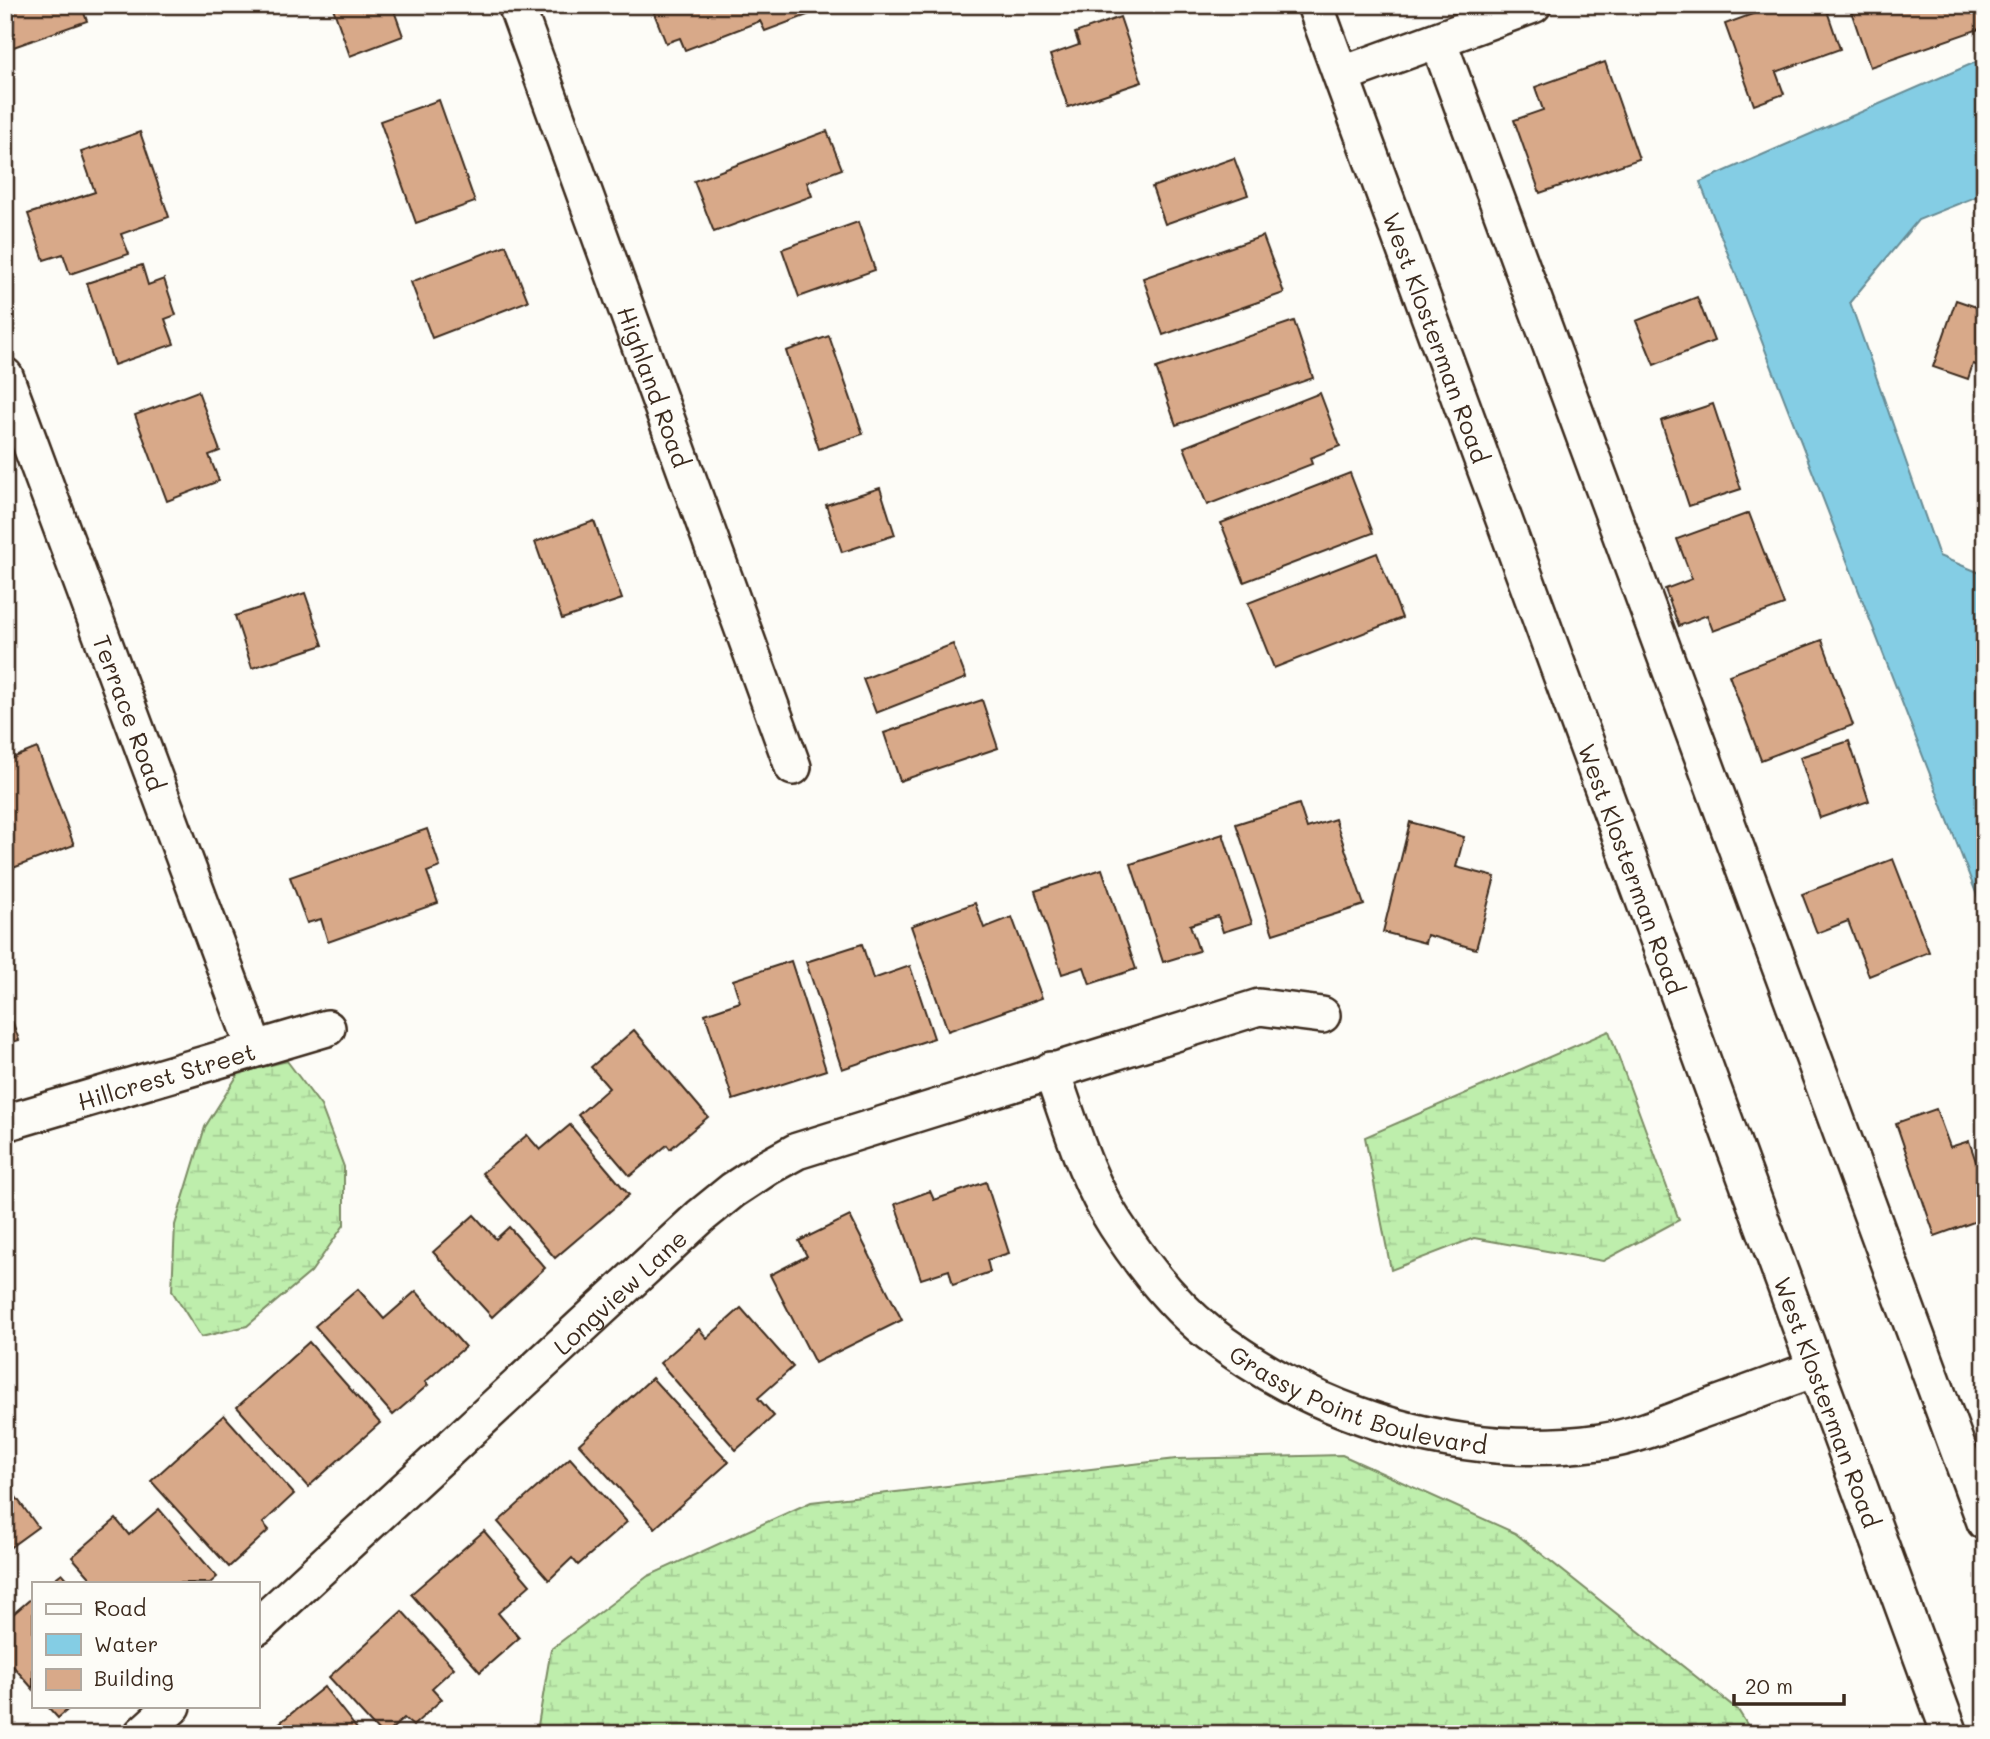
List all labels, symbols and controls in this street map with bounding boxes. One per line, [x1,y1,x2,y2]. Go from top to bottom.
street label: West Klosterman Road [1377,208,1497,467]
street label: Highland Road [611,302,698,471]
street label: Terrace Road [87,630,173,795]
street label: West Klosterman Road [1572,739,1692,998]
street label: Hillcrest Street [74,1035,259,1116]
street label: Longview Lane [546,1222,693,1361]
street label: West Klosterman Road [1768,1272,1888,1531]
street label: Grassy Point Boulevard [1224,1337,1489,1460]
legend [32,1582,259,1708]
text: Road [94,1594,146,1621]
text: Water [94,1630,158,1657]
scale bar [1734,1662,1845,1706]
text: Building [94,1664,174,1691]
text: 20 m [1745,1672,1793,1699]

